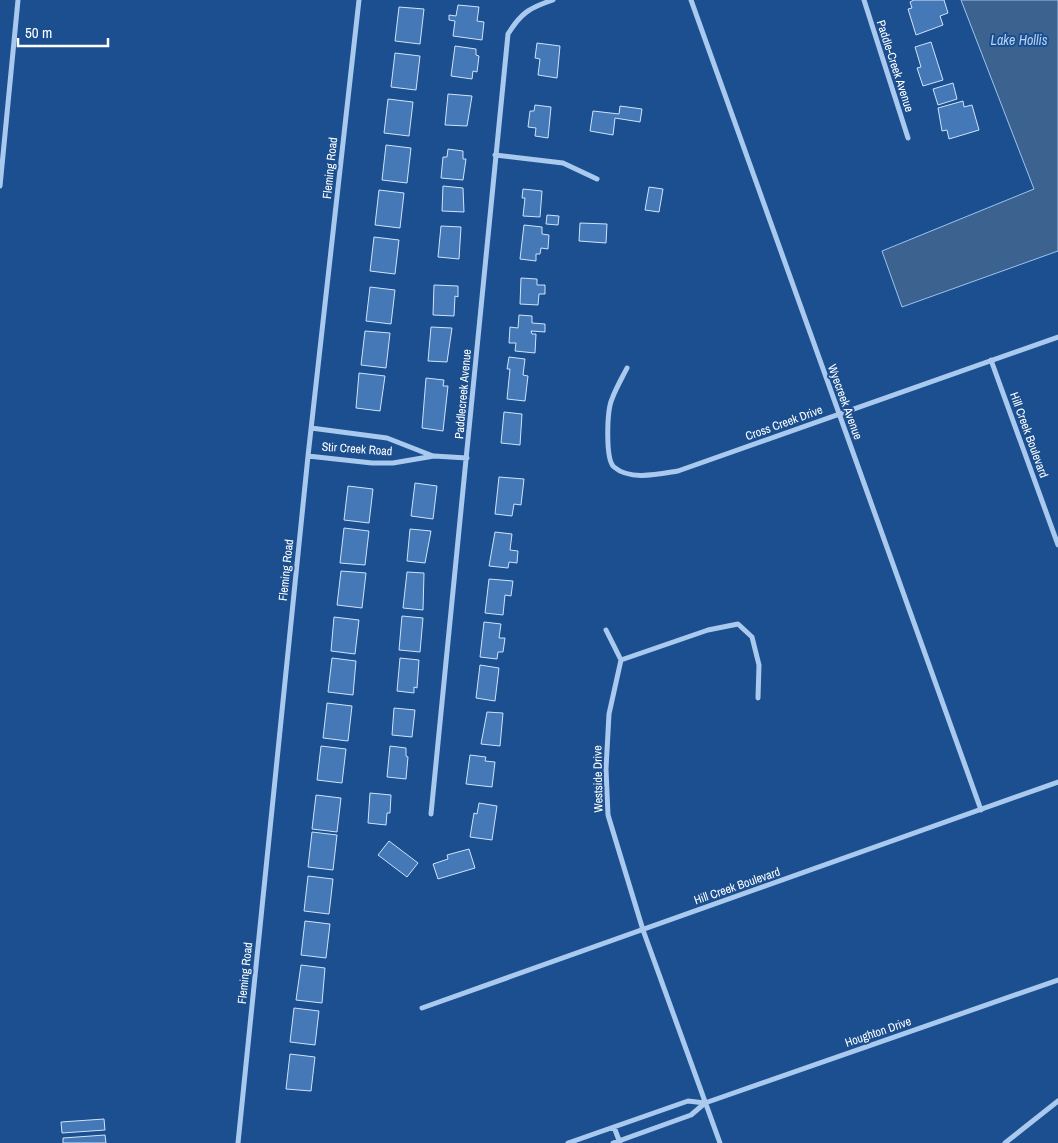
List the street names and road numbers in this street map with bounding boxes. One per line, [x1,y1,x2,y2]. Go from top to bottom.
street label: Paddle-Creek Avenue [873,18,917,114]
street label: Fleming Road [319,136,341,200]
street label: Paddlecreek Avenue [451,348,475,440]
street label: Wyecreek Avenue [824,362,866,442]
street label: Hill Creek Boulevard [1006,390,1052,480]
street label: Cross Creek Drive [743,402,825,444]
street label: Stir Creek Road [321,439,393,459]
street label: Fleming Road [275,538,297,602]
street label: Westside Drive [589,745,607,813]
street label: Hill Creek Boulevard [692,864,782,908]
street label: Fleming Road [234,941,256,1005]
street label: Houghton Drive [843,1013,913,1051]

